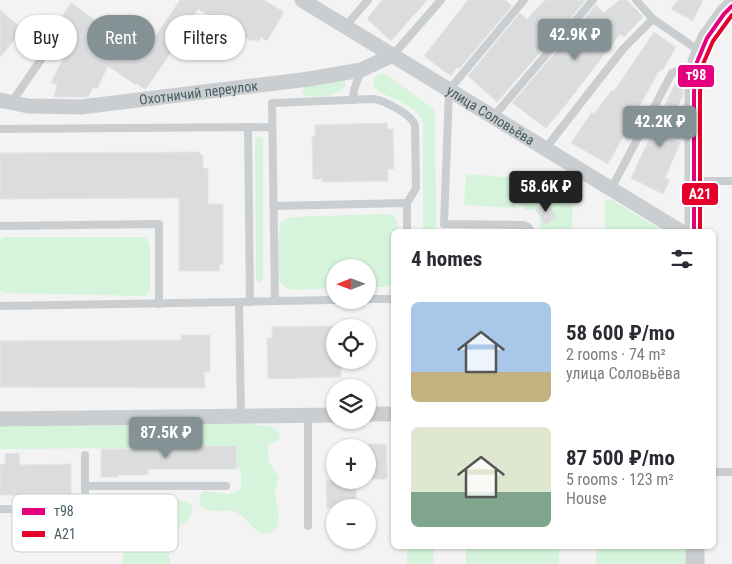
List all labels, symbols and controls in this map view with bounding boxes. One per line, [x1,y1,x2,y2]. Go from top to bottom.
chip: Buy [15,15,77,60]
chip: Rent [87,15,155,60]
chip: Filters [165,15,245,60]
pin: 42.9K ₽ [529,18,621,61]
text: 42.9K ₽ [549,25,601,44]
line badge: т98 [677,64,715,88]
text: т98 [686,67,706,83]
street label: Охотничий переулок [138,77,259,108]
street label: улица Соловьёва [444,82,538,148]
pin: 42.2K ₽ [614,106,706,148]
text: 42.2K ₽ [634,112,686,131]
pin: 58.6K ₽ [500,170,592,213]
text: 58.6K ₽ [520,177,572,196]
line badge: А21 [681,182,719,206]
text: А21 [689,186,711,202]
icon: filters [668,245,696,273]
text: 4 homes [411,247,482,271]
north arrow [326,259,376,309]
map controls [326,259,376,549]
button: locate [326,319,376,369]
text: 58 600 ₽/mo [566,321,675,345]
icon: home [451,322,511,382]
text: 2 rooms · 74 m² [566,345,666,364]
text: улица Соловьёва [566,364,680,383]
button: layers [326,379,376,429]
pin: 87.5K ₽ [120,416,212,459]
text: 87.5K ₽ [140,423,192,442]
button: + [326,439,376,489]
text: 87 500 ₽/mo [566,446,675,470]
icon: home [451,447,511,507]
text: 5 rooms · 123 m² [566,470,674,489]
text: House [566,489,606,508]
legend [12,494,178,552]
button: − [326,499,376,549]
text: т98 [54,503,74,519]
text: А21 [54,526,76,542]

